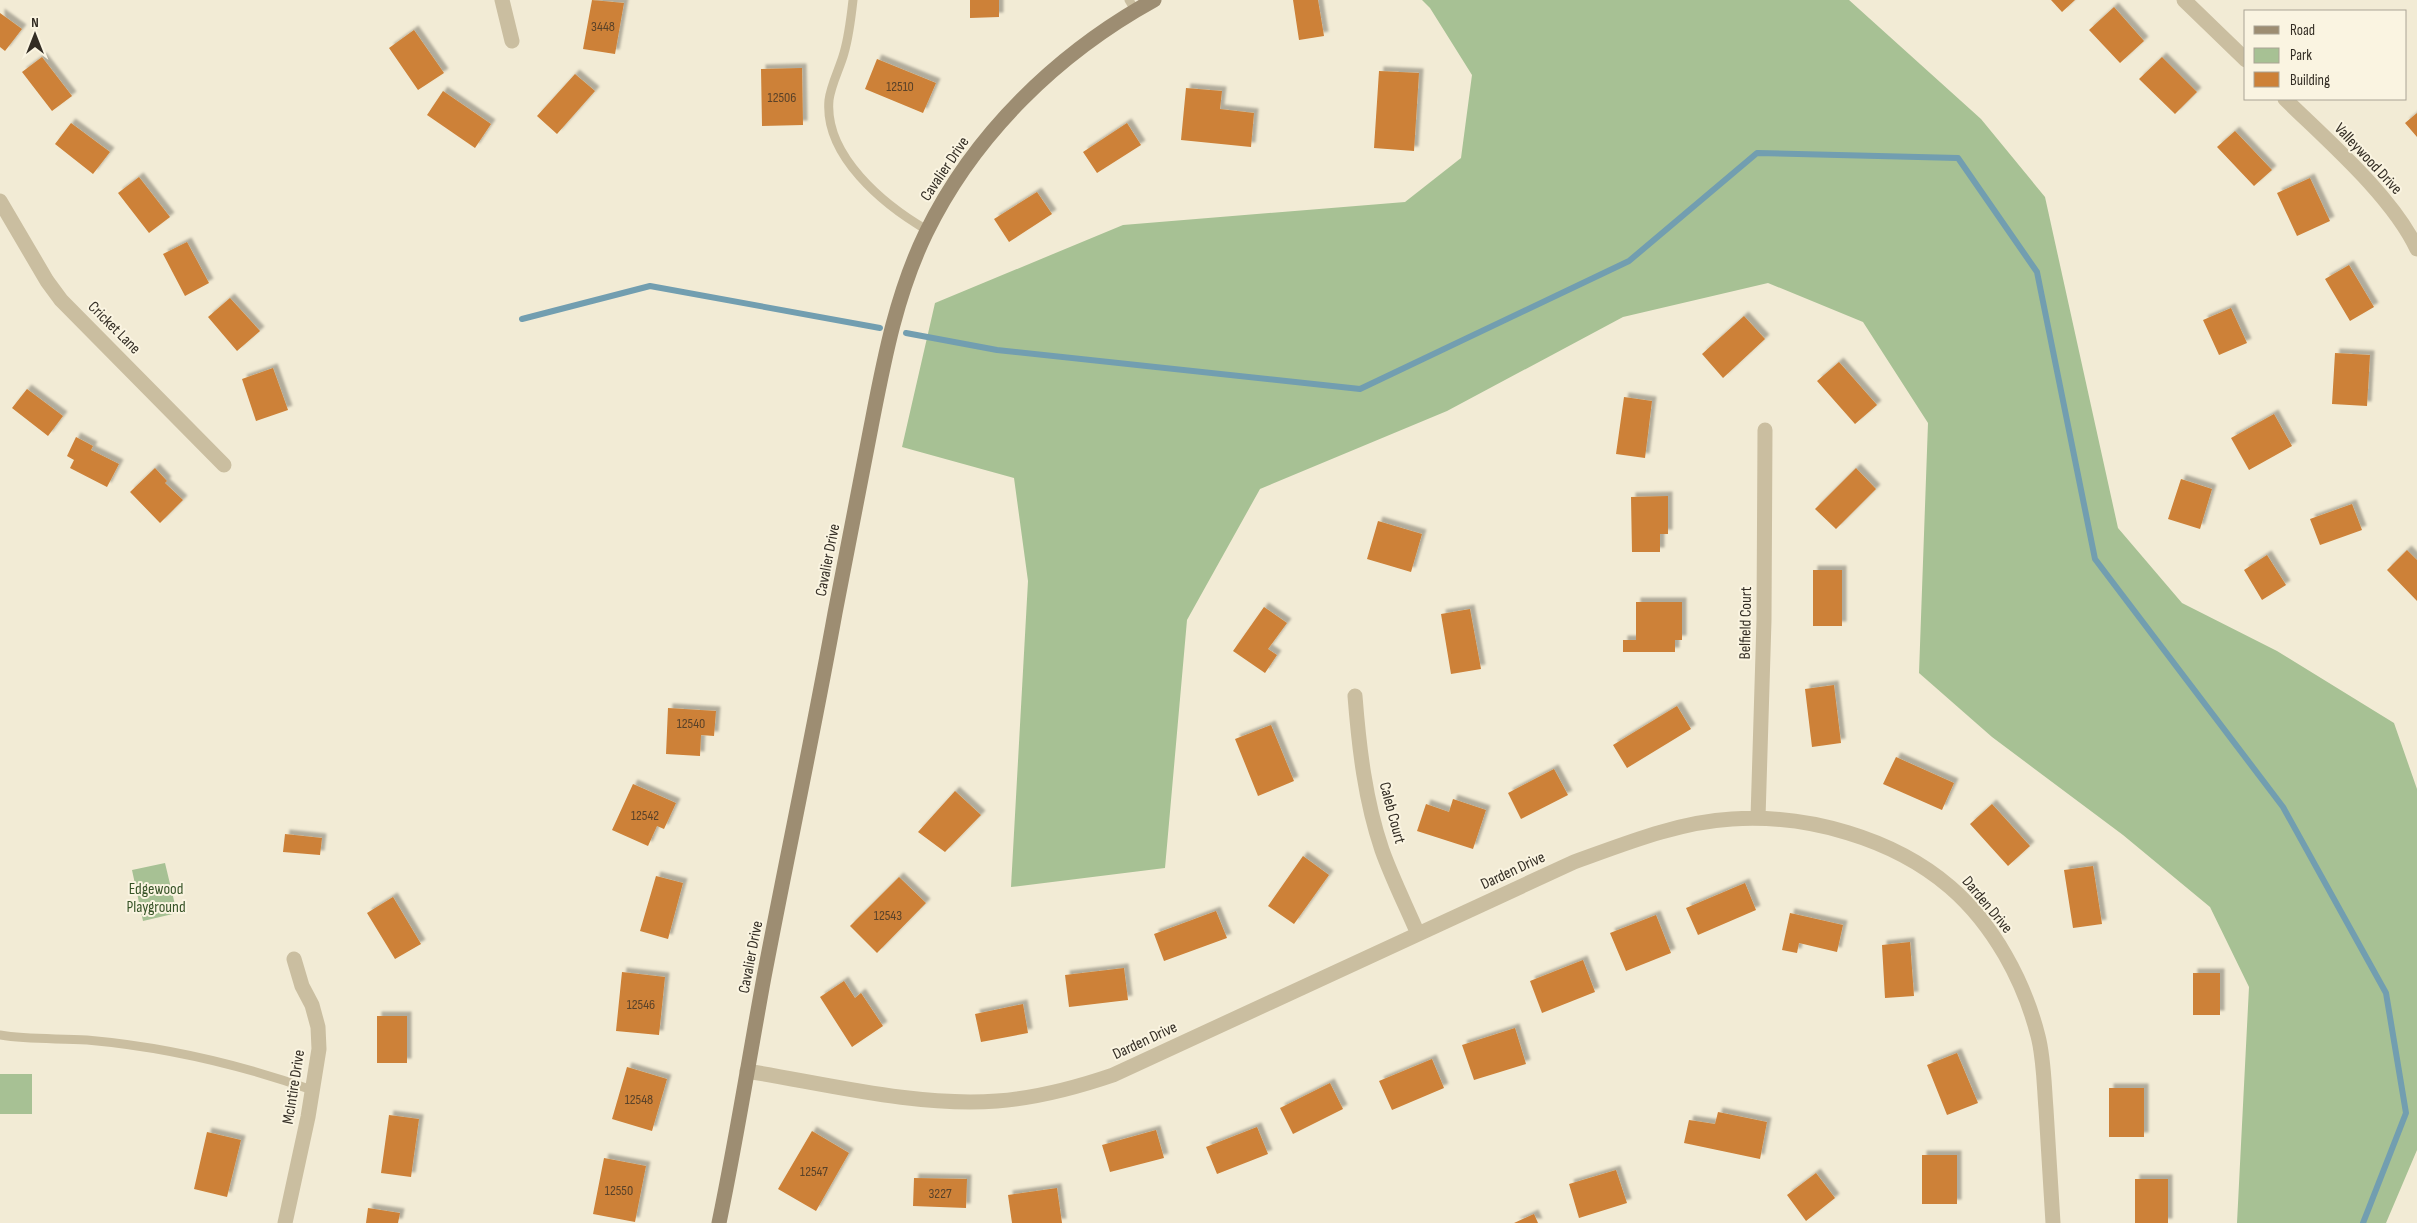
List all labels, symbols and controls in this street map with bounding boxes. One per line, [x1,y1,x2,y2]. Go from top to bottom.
north arrow [10,10,60,60]
legend [2244,10,2407,100]
text: N [31,14,39,31]
house number: 3448 [591,18,615,35]
text: Road [2290,21,2315,40]
text: Park [2290,46,2312,65]
text: Building [2290,71,2330,90]
house number: 12510 [886,78,914,95]
house number: 12506 [768,89,796,106]
street label: Valleywood Drive [2330,119,2406,199]
street label: Cavalier Drive [917,133,973,205]
street label: Cricket Lane [84,298,144,358]
street label: Cavalier Drive [812,522,844,598]
street label: Belfield Court [1736,586,1756,660]
house number: 12540 [677,715,705,732]
street label: Caleb Court [1375,780,1409,846]
house number: 12542 [631,807,659,824]
street label: Darden Drive [1478,848,1548,894]
street label: Darden Drive [1958,873,2016,937]
park label: Edgewood Playground [126,880,186,917]
house number: 12543 [874,907,902,924]
street label: Cavalier Drive [735,919,767,995]
house number: 12546 [627,996,655,1013]
street label: Darden Drive [1110,1018,1180,1064]
street label: McIntire Drive [279,1048,309,1126]
house number: 12548 [625,1091,653,1108]
house number: 12547 [800,1163,828,1180]
house number: 12550 [605,1182,633,1199]
house number: 3227 [928,1185,952,1202]

